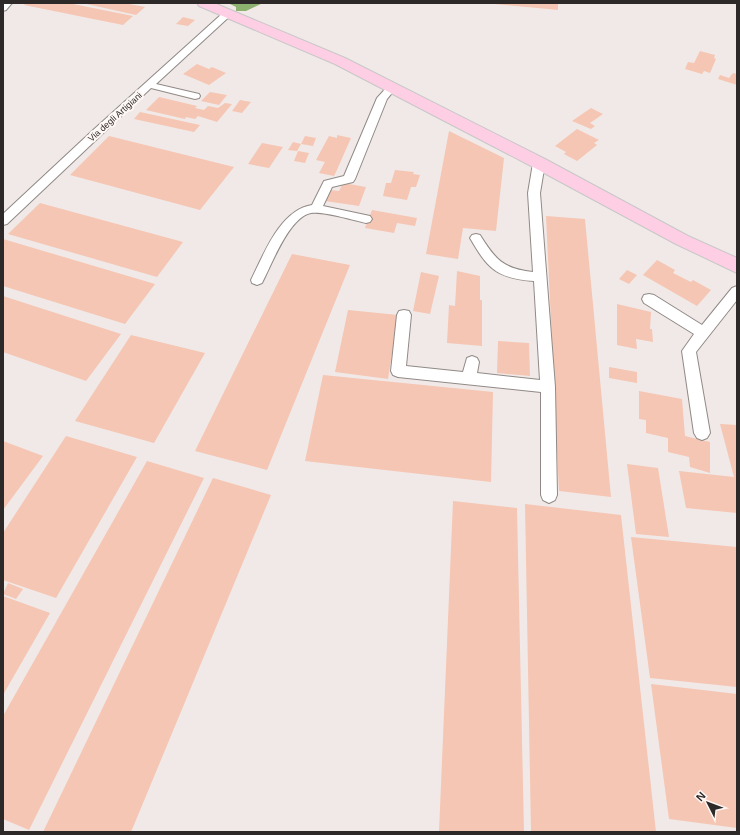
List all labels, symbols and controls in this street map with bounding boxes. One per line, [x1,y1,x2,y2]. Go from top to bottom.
street label: Via degli Artigiani [86,90,144,144]
north arrow [688,783,728,823]
text: N [693,789,708,803]

